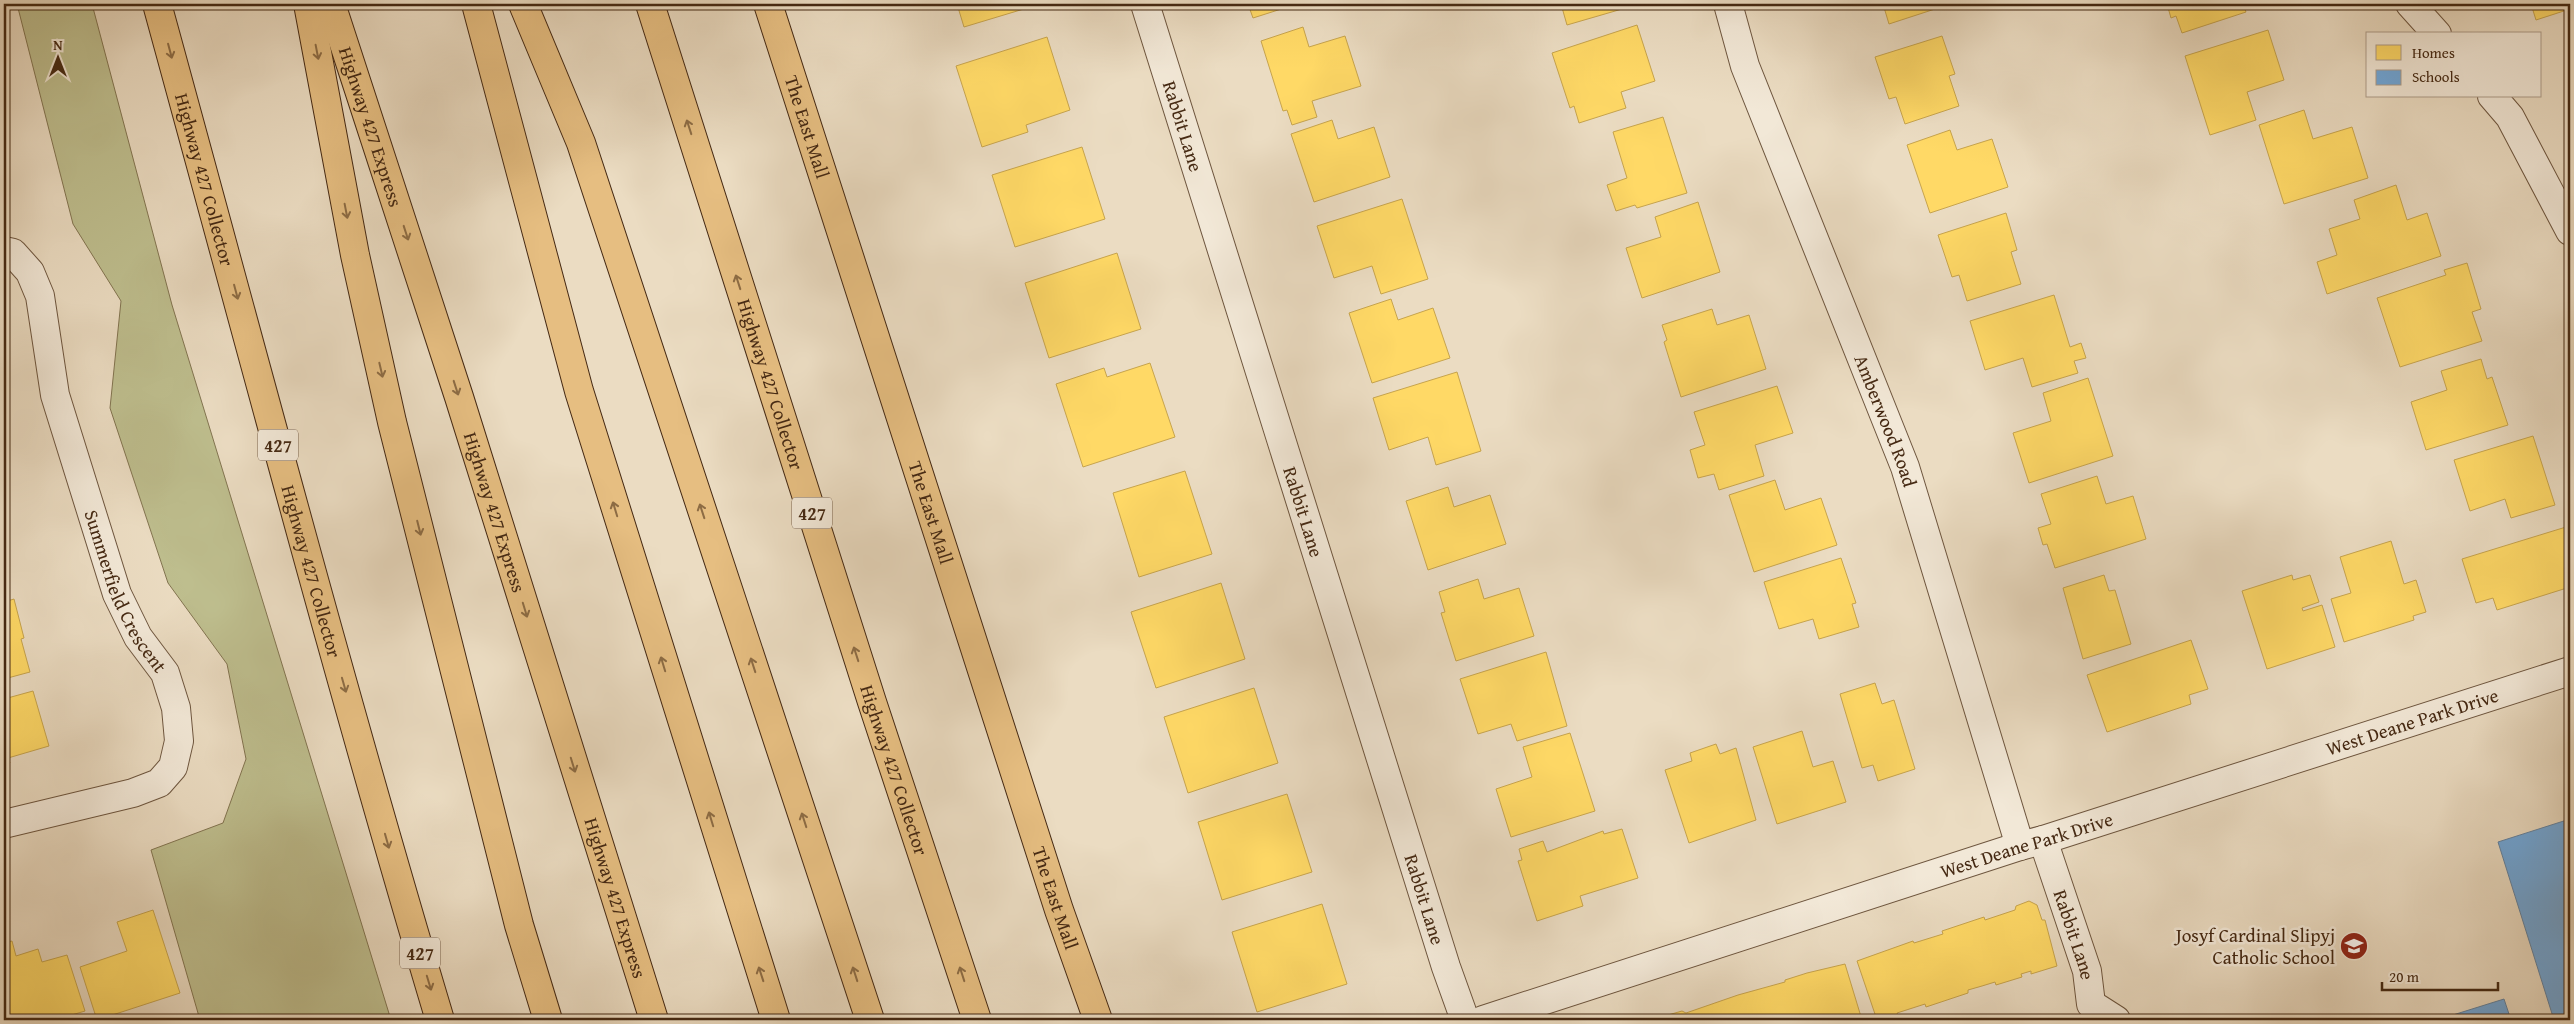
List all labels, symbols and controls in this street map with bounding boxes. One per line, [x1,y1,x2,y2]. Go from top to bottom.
north arrow [32,32,82,82]
legend [2366,32,2542,98]
text: N [53,35,63,55]
one-way arrow [165,42,175,58]
text: Homes [2412,42,2455,63]
one-way arrow [312,43,322,59]
street label: Highway 427 Express [332,43,410,210]
text: Schools [2412,66,2460,87]
street label: The East Mall [778,72,837,182]
street label: Rabbit Lane [1156,77,1211,175]
street label: Highway 427 Collector [168,90,242,269]
one-way arrow [684,119,694,135]
one-way arrow [342,203,352,219]
one-way arrow [402,225,411,240]
one-way arrow [733,274,743,290]
one-way arrow [231,283,241,299]
street label: Highway 427 Collector [731,295,811,473]
street label: Amberwood Road [1847,350,1925,491]
one-way arrow [376,362,386,378]
one-way arrow [452,379,462,395]
street label: Highway 427 Express [457,428,533,596]
road number: 427 [258,430,298,460]
street label: The East Mall [902,457,961,568]
street label: Rabbit Lane [1276,463,1331,561]
street label: Highway 427 Collector [275,482,349,661]
road number: 427 [792,498,832,528]
one-way arrow [610,501,620,517]
one-way arrow [697,504,706,519]
street label: Summerfield Crescent [78,506,174,679]
one-way arrow [415,520,424,536]
one-way arrow [521,601,530,617]
one-way arrow [851,646,861,662]
one-way arrow [658,656,668,672]
one-way arrow [748,658,757,674]
one-way arrow [339,676,349,692]
street label: Highway 427 Collector [853,681,936,859]
street label: West Deane Park Drive [2322,681,2502,762]
one-way arrow [568,757,578,773]
street label: West Deane Park Drive [1936,804,2116,885]
one-way arrow [706,811,716,827]
one-way arrow [799,812,808,828]
street label: Highway 427 Express [577,814,654,981]
one-way arrow [383,833,393,849]
street label: The East Mall [1025,843,1086,953]
street label: Rabbit Lane [1397,850,1452,948]
street label: Rabbit Lane [2047,886,2102,981]
place label: Josyf Cardinal Slipyj Catholic School [2174,921,2335,971]
school or university icon: Josyf Cardinal Slipyj Catholic School [2339,931,2369,961]
road number: 427 [400,938,440,968]
scale bar [2382,959,2498,991]
one-way arrow [755,966,765,982]
text: 20 m [2389,966,2420,987]
one-way arrow [850,967,859,982]
one-way arrow [957,967,966,982]
one-way arrow [424,974,434,990]

